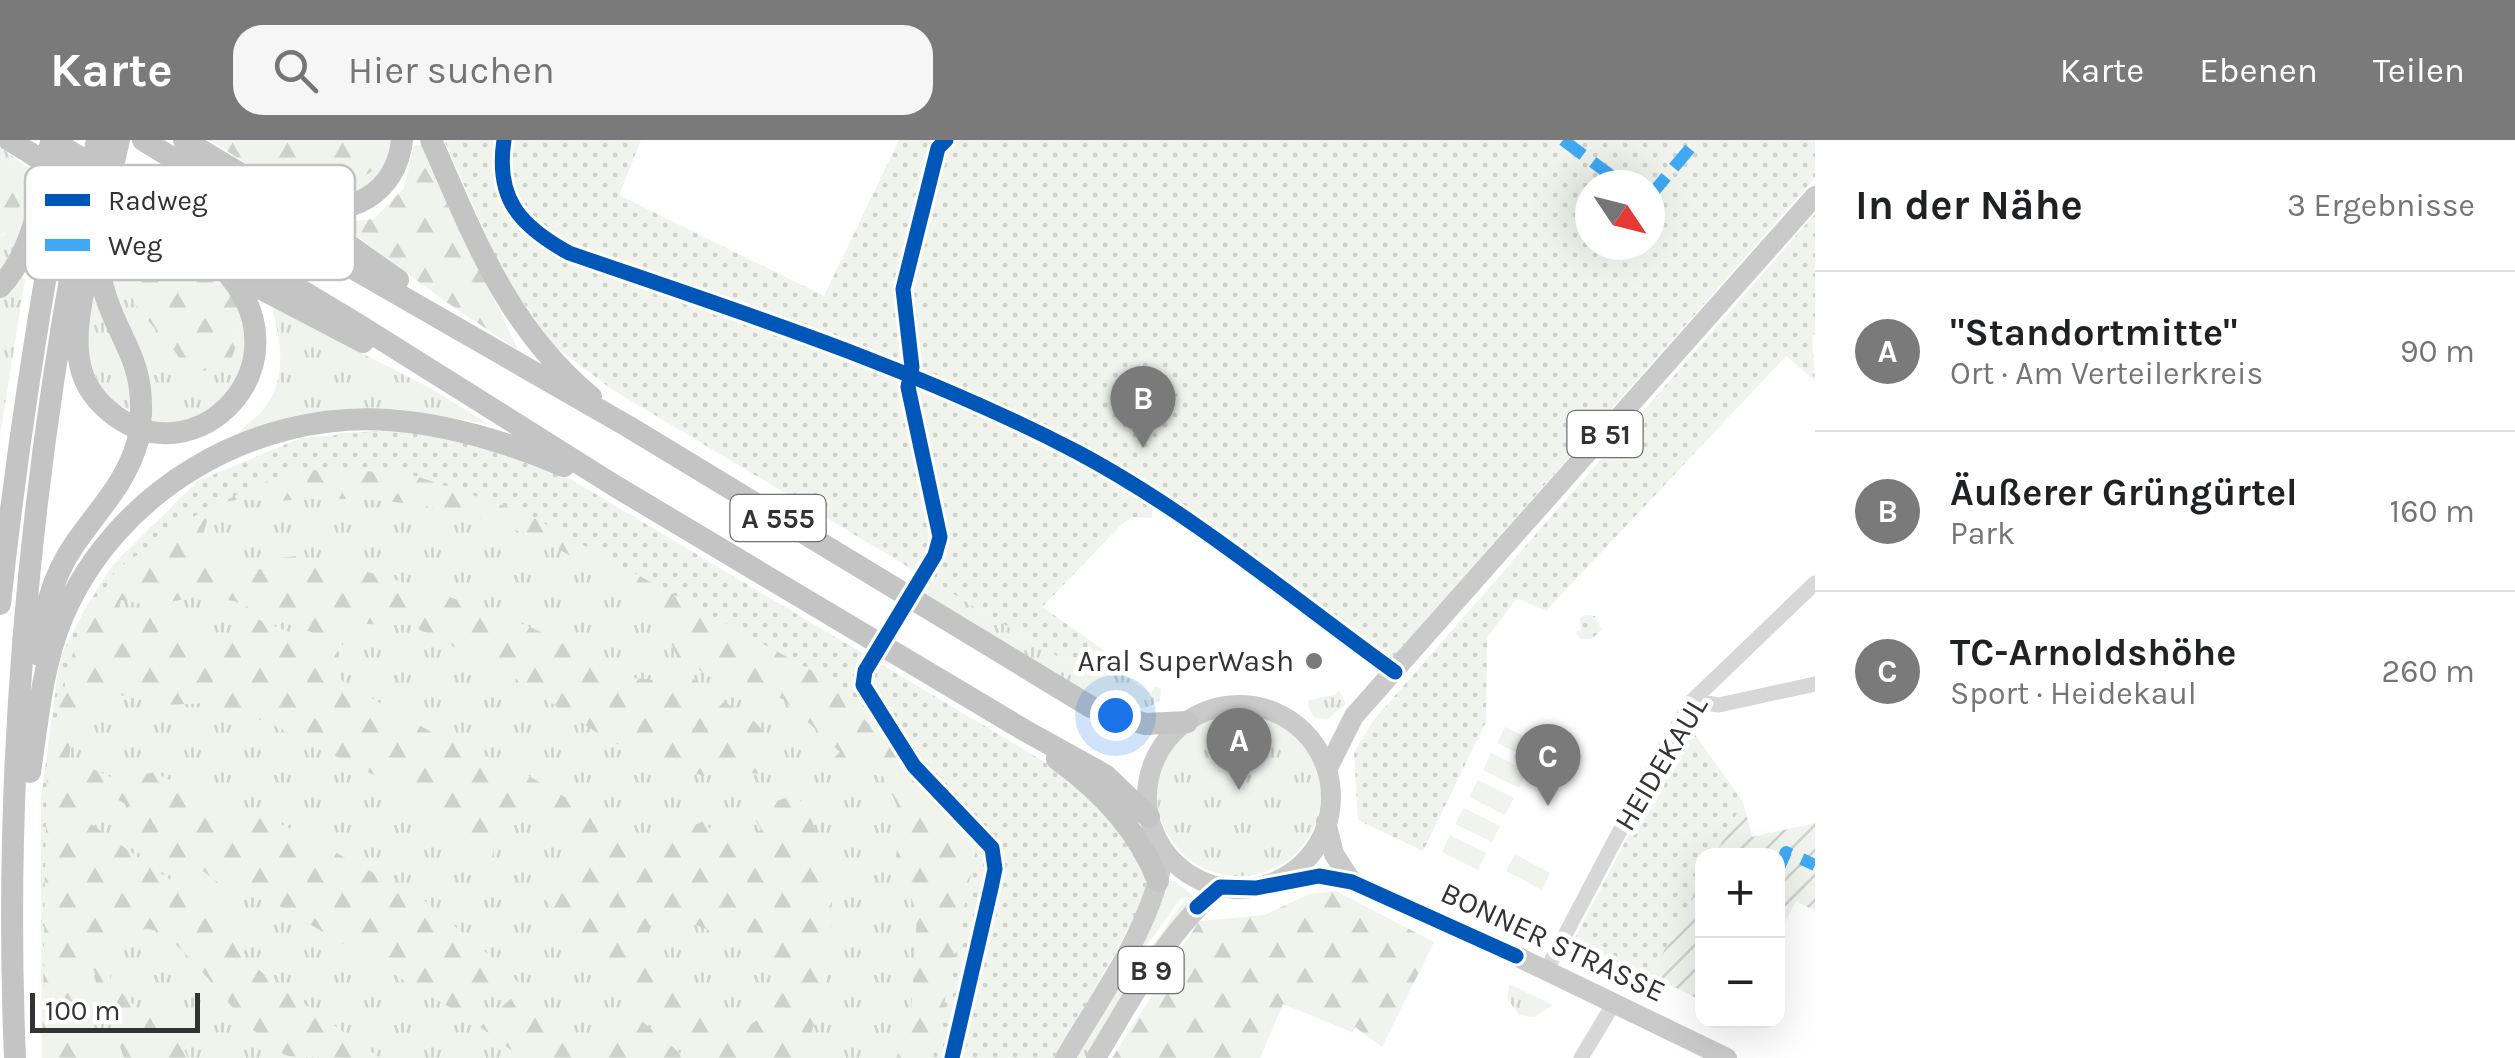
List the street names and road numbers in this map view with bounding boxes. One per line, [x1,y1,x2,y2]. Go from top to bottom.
road number: B 51 [1568,411,1642,457]
road number: A 555 [730,495,826,541]
street label: HEIDEKAUL [1607,689,1715,837]
street label: BONNER STRASSE [1435,874,1671,1010]
road number: B 9 [1118,947,1184,993]

